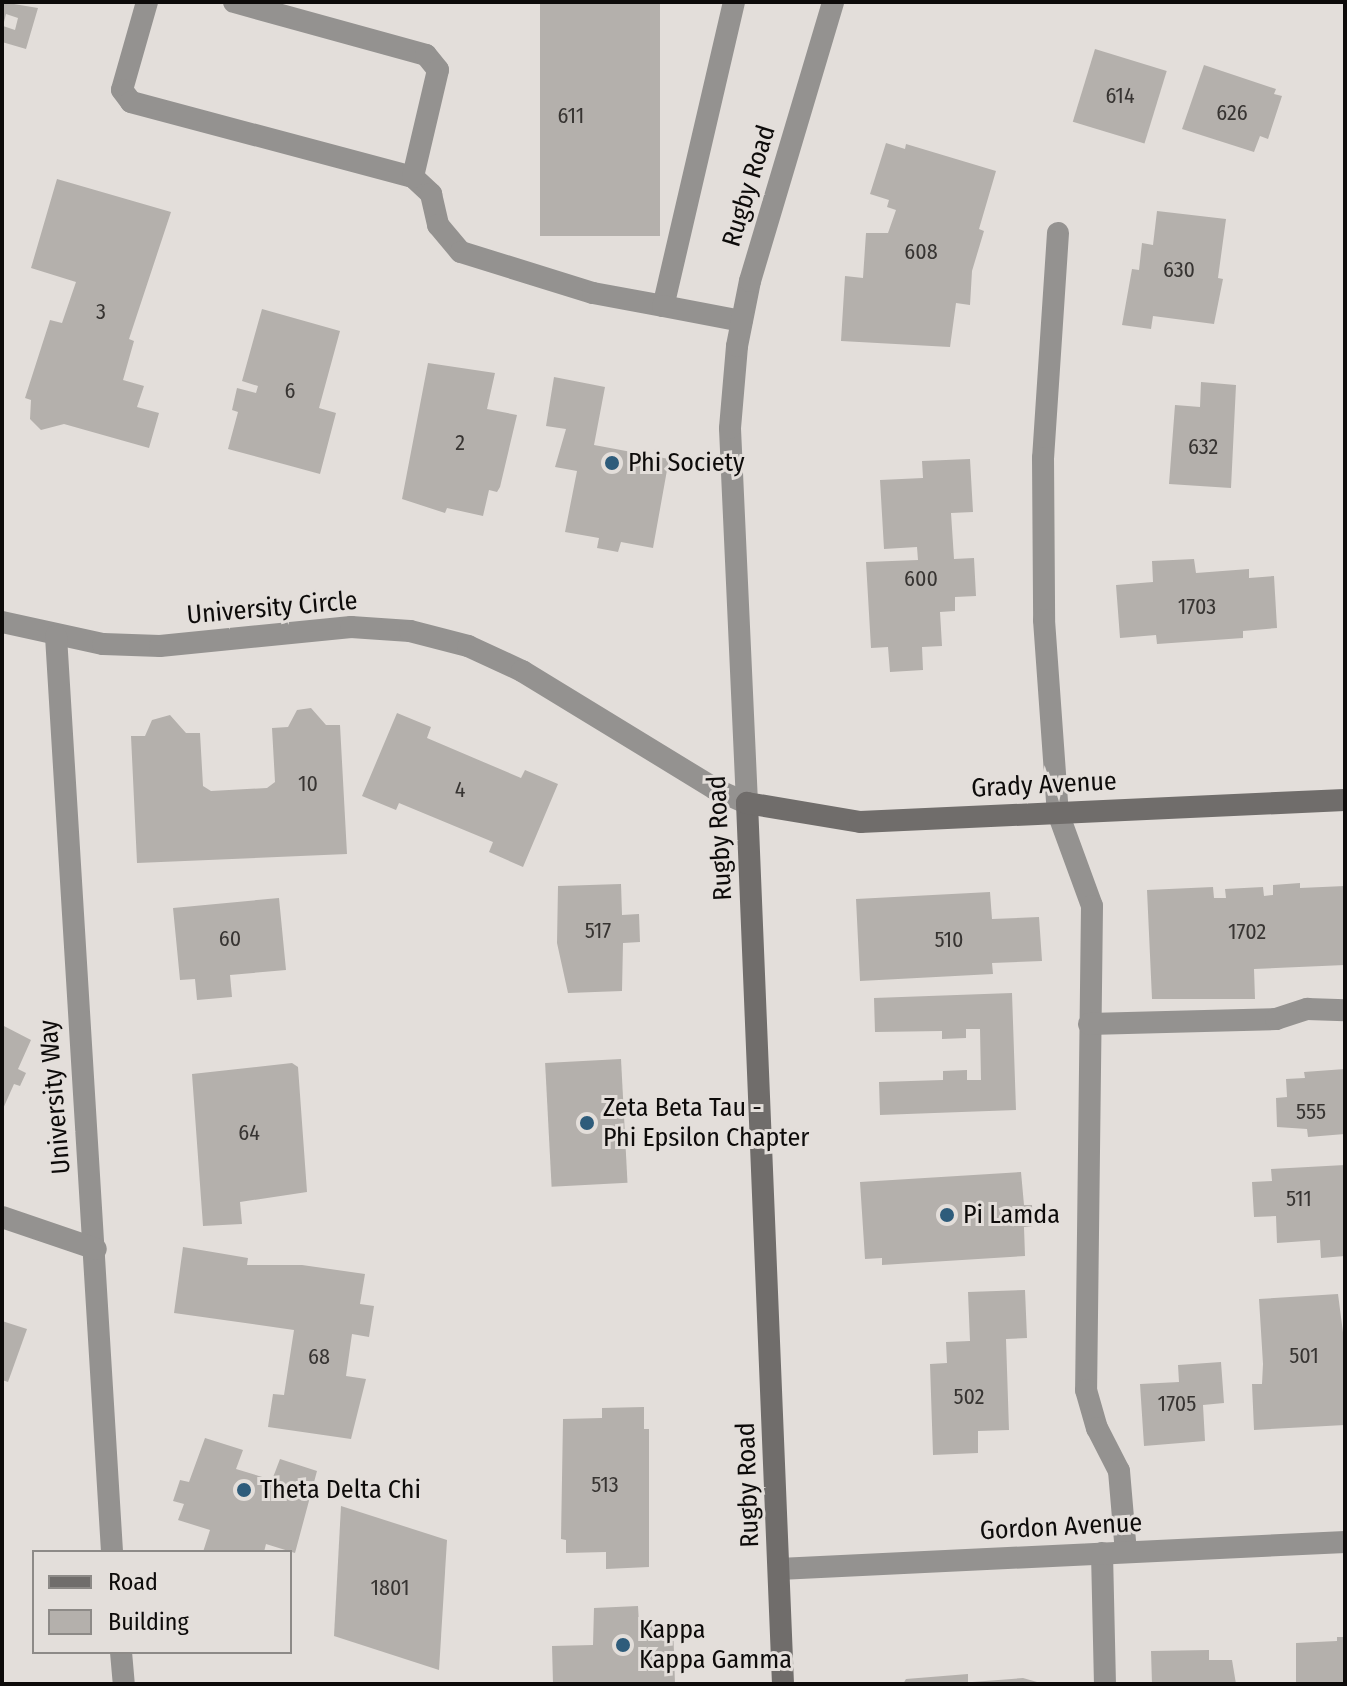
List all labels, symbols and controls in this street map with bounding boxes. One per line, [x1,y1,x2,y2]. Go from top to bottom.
house number: 614 [1105,83,1135,109]
house number: 626 [1216,100,1248,126]
house number: 611 [558,103,584,129]
street label: Rugby Road [716,122,782,250]
house number: 608 [904,239,938,265]
house number: 630 [1163,257,1195,283]
house number: 3 [96,299,106,325]
house number: 6 [285,378,295,404]
house number: 2 [455,430,465,456]
house number: 632 [1188,434,1218,460]
place label: Phi Society [628,447,745,479]
marker: Phi Society [603,454,621,472]
house number: 600 [904,566,938,592]
street label: University Circle [185,585,359,631]
house number: 1703 [1178,594,1216,620]
street label: Grady Avenue [970,766,1118,804]
house number: 10 [298,771,318,797]
street label: Rugby Road [701,775,739,901]
house number: 4 [455,777,465,803]
house number: 517 [585,918,611,944]
house number: 1702 [1228,919,1266,945]
house number: 60 [219,926,241,952]
house number: 510 [934,927,964,953]
street label: University Way [33,1018,77,1176]
place label: Zeta Beta Tau - Phi Epsilon Chapter [603,1092,809,1154]
house number: 555 [1296,1099,1326,1125]
marker: Zeta Beta Tau - Phi Epsilon Chapter [578,1114,596,1132]
house number: 64 [238,1120,260,1146]
house number: 511 [1286,1186,1312,1212]
place label: Pi Lamda [963,1199,1060,1231]
marker: Pi Lamda [938,1206,956,1224]
house number: 501 [1289,1343,1319,1369]
house number: 68 [308,1344,330,1370]
house number: 502 [953,1384,985,1410]
house number: 1705 [1158,1391,1196,1417]
street label: Rugby Road [730,1422,766,1548]
house number: 513 [591,1472,619,1498]
place label: Theta Delta Chi [260,1474,421,1506]
marker: Theta Delta Chi [235,1481,253,1499]
street label: Gordon Avenue [979,1507,1143,1547]
legend [32,1550,292,1654]
text: Road [108,1568,158,1596]
house number: 1801 [370,1575,410,1601]
text: Building [108,1608,189,1636]
place label: Kappa Kappa Gamma [639,1614,792,1676]
marker: Kappa Kappa Gamma [614,1636,632,1654]

